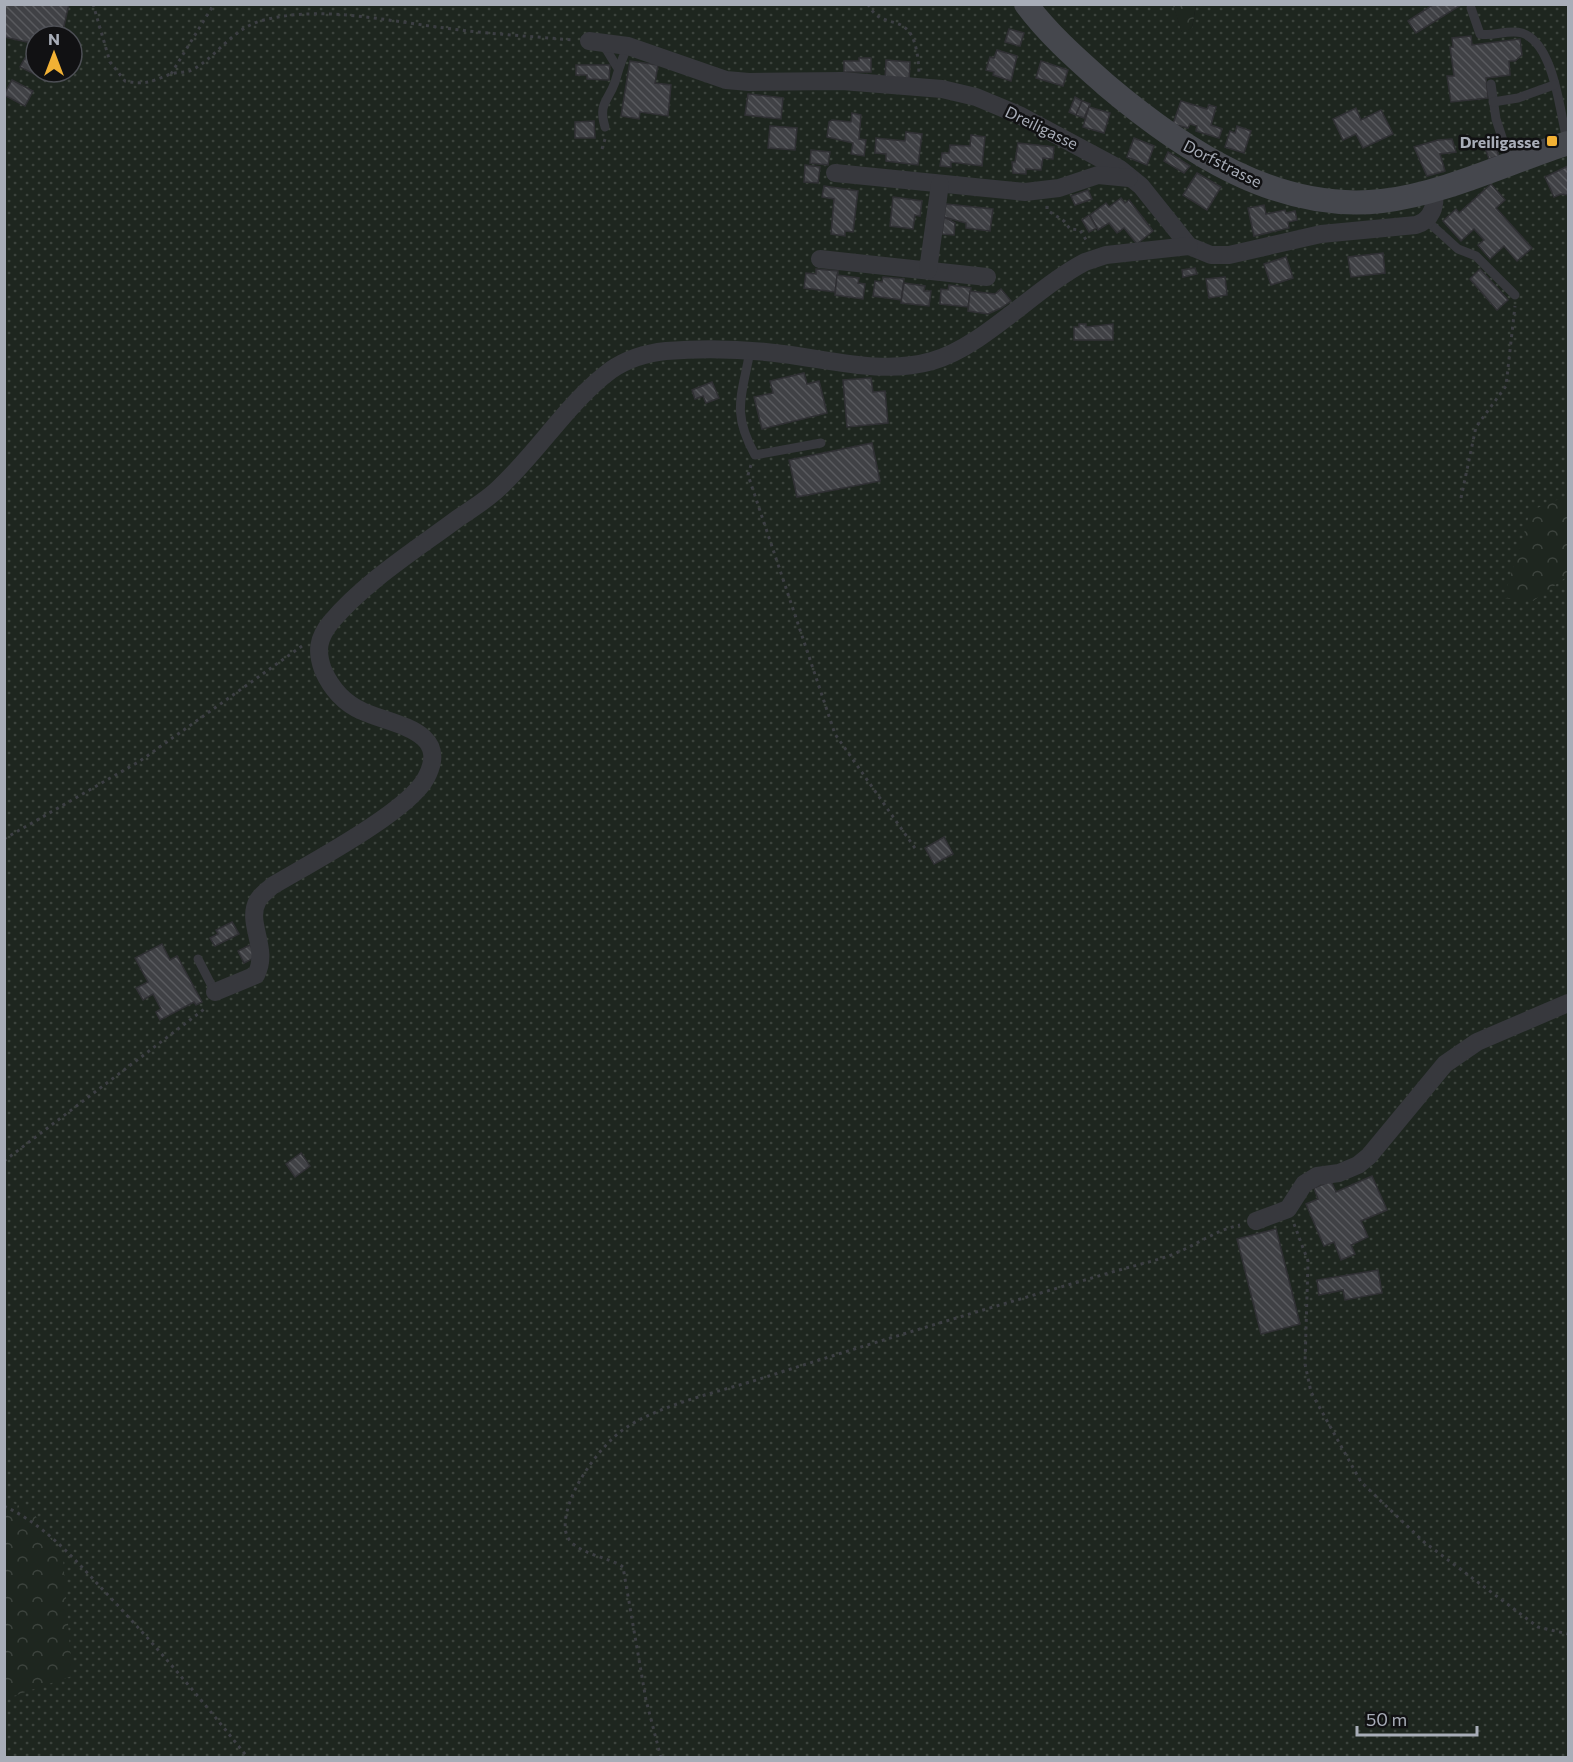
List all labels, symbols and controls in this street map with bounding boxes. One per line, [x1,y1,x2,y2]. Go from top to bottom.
north arrow [24,24,84,84]
text: N [48,29,60,48]
street label: Dreiligasse [1003,101,1081,153]
place label: Dreiligasse [1460,132,1540,151]
marker: Dreiligasse [1545,134,1559,148]
street label: Dorfstrasse [1181,135,1265,191]
scale bar [1357,1699,1477,1737]
text: 50 m [1366,1708,1407,1730]

